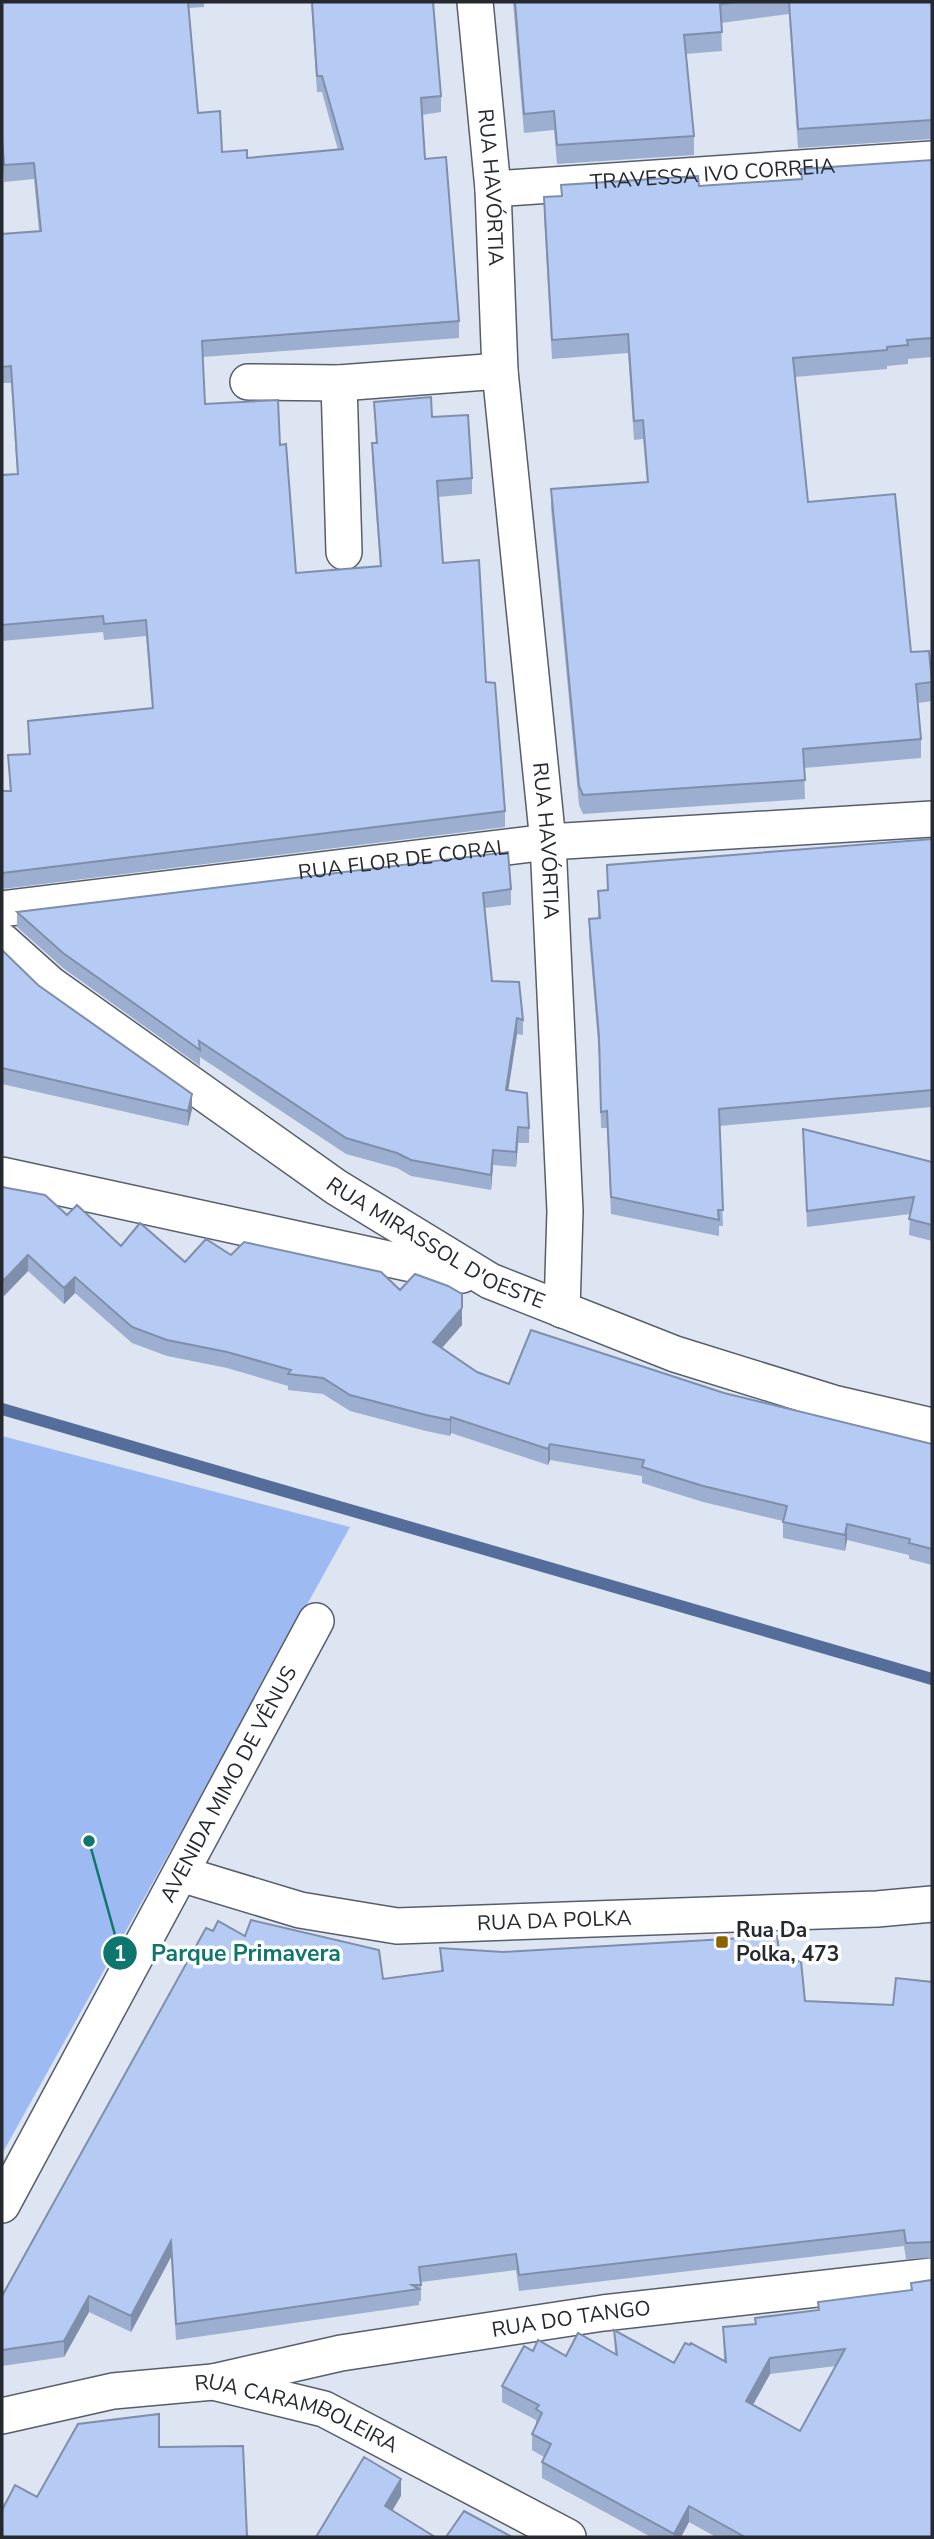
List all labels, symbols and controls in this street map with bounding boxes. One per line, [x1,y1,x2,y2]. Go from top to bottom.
street label: RUA HAVÓRTIA [471,107,510,266]
street label: TRAVESSA IVO CORREIA [589,152,836,196]
street label: RUA HAVÓRTIA [526,761,566,920]
street label: RUA FLOR DE CORAL [296,833,510,887]
street label: RUA MIRASSOL D'OESTE [321,1171,549,1315]
street label: AVENIDA MIMO DE VÊNUS [153,1661,303,1907]
street label: RUA DA POLKA [477,1904,632,1937]
place label: Rua Da Polka, 473 [736,1916,839,1968]
callout: Parque Primavera [102,1931,355,1975]
marker: Rua Da Polka, 473 [714,1934,730,1950]
text: Parque Primavera [151,1938,341,1969]
text: 1 [114,1940,126,1968]
street label: RUA DO TANGO [490,2294,652,2344]
street label: RUA CARAMBOLEIRA [193,2367,403,2459]

